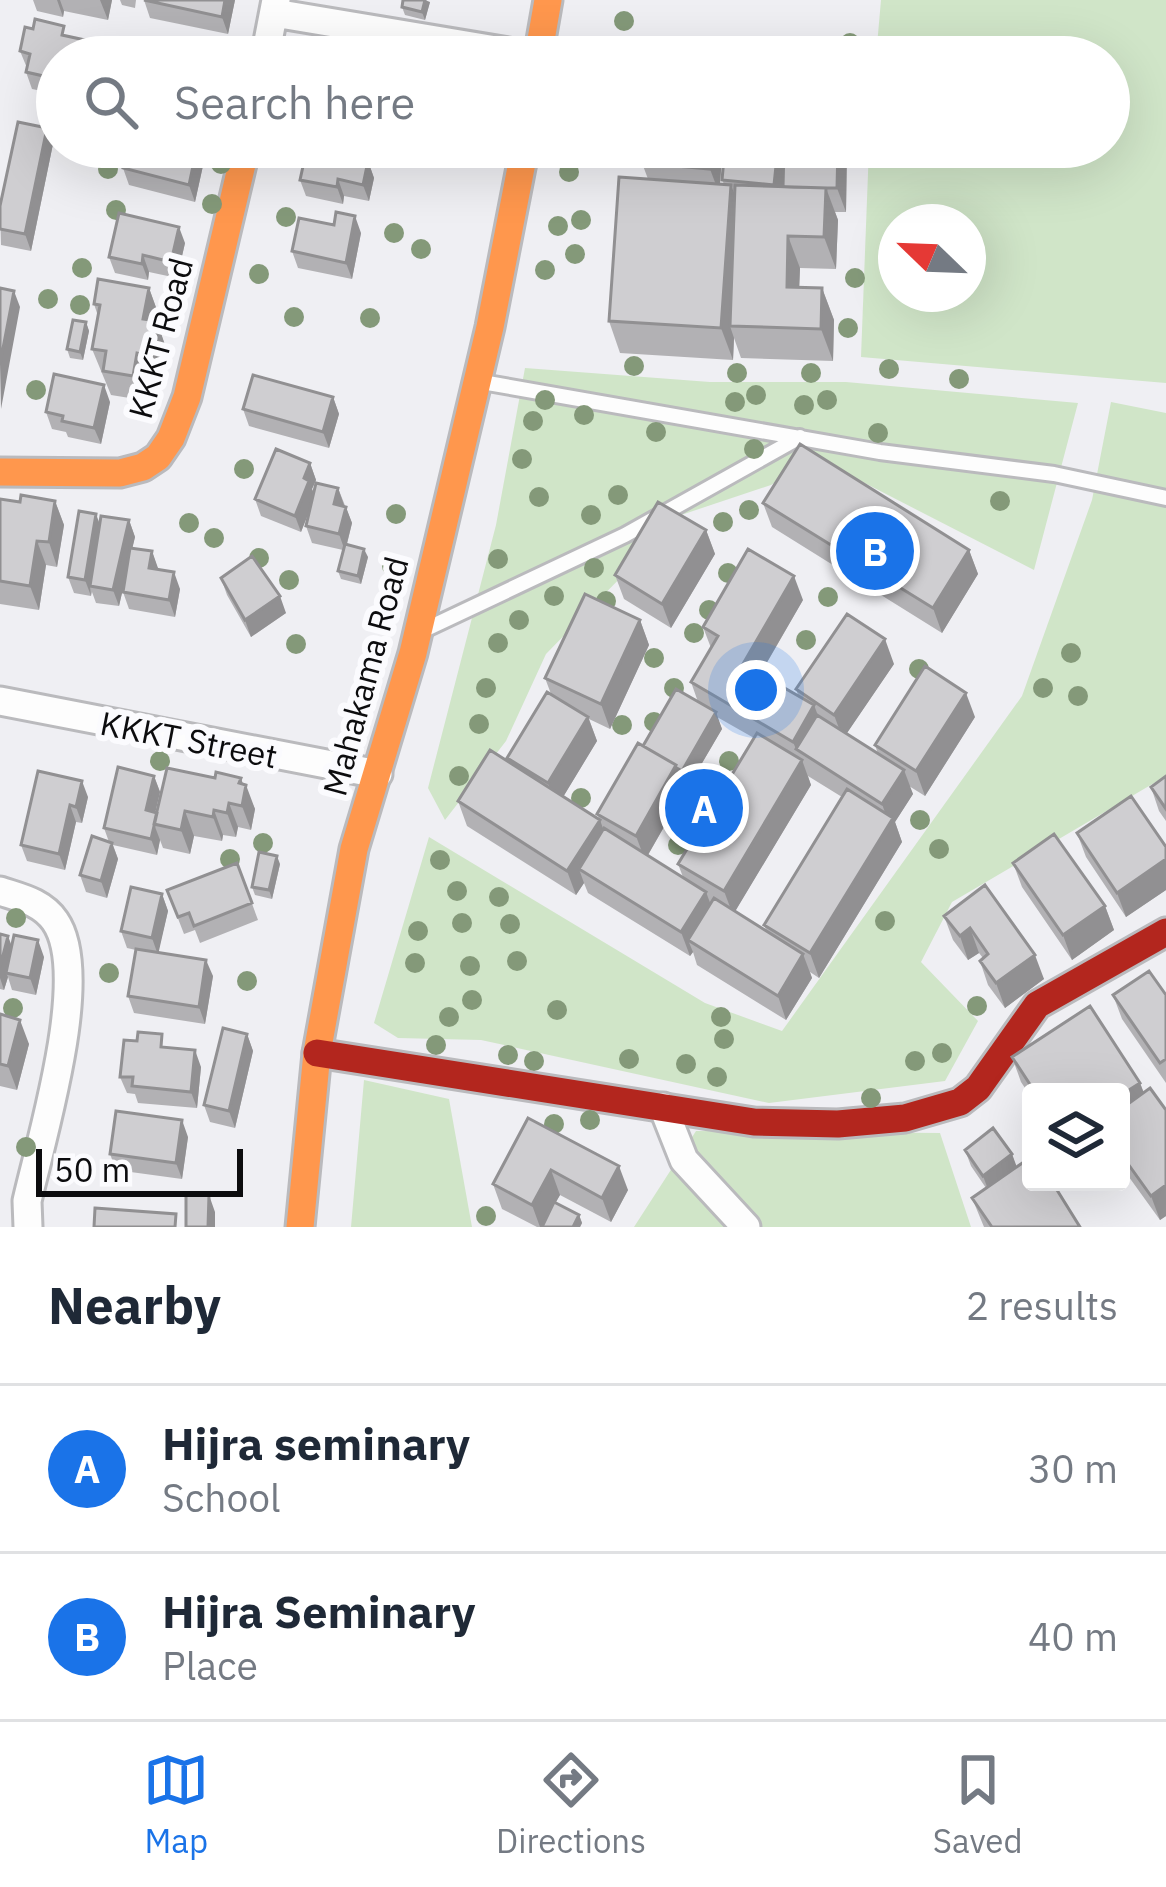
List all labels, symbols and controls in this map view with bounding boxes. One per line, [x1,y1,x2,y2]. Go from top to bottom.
search box [36,36,1130,168]
icon: search [78,69,144,135]
text: Search here [174,73,415,131]
north arrow [878,204,986,312]
street label: KKKT Road [118,253,202,423]
pin: B [836,506,914,596]
street label: Mahakama Road [312,552,418,800]
your location [726,660,786,720]
street label: KKKT Street [97,701,281,777]
pin: A [665,763,743,853]
map controls [1022,1083,1130,1191]
button: layers [1022,1083,1130,1191]
scale bar [36,1143,243,1196]
text: 50 m [54,1148,130,1191]
text: Nearby [48,1272,221,1338]
text: 2 results [966,1280,1118,1331]
text: Hijra seminary [162,1414,470,1472]
text: A [74,1443,100,1494]
text: 30 m [1028,1443,1118,1494]
text: School [162,1472,281,1523]
text: Hijra Seminary [162,1582,476,1640]
text: B [74,1611,100,1662]
text: 40 m [1028,1611,1118,1662]
text: Place [162,1640,258,1691]
tab: Map [143,1747,209,1862]
tab: Directions [496,1747,646,1862]
tab: Saved [933,1747,1023,1862]

